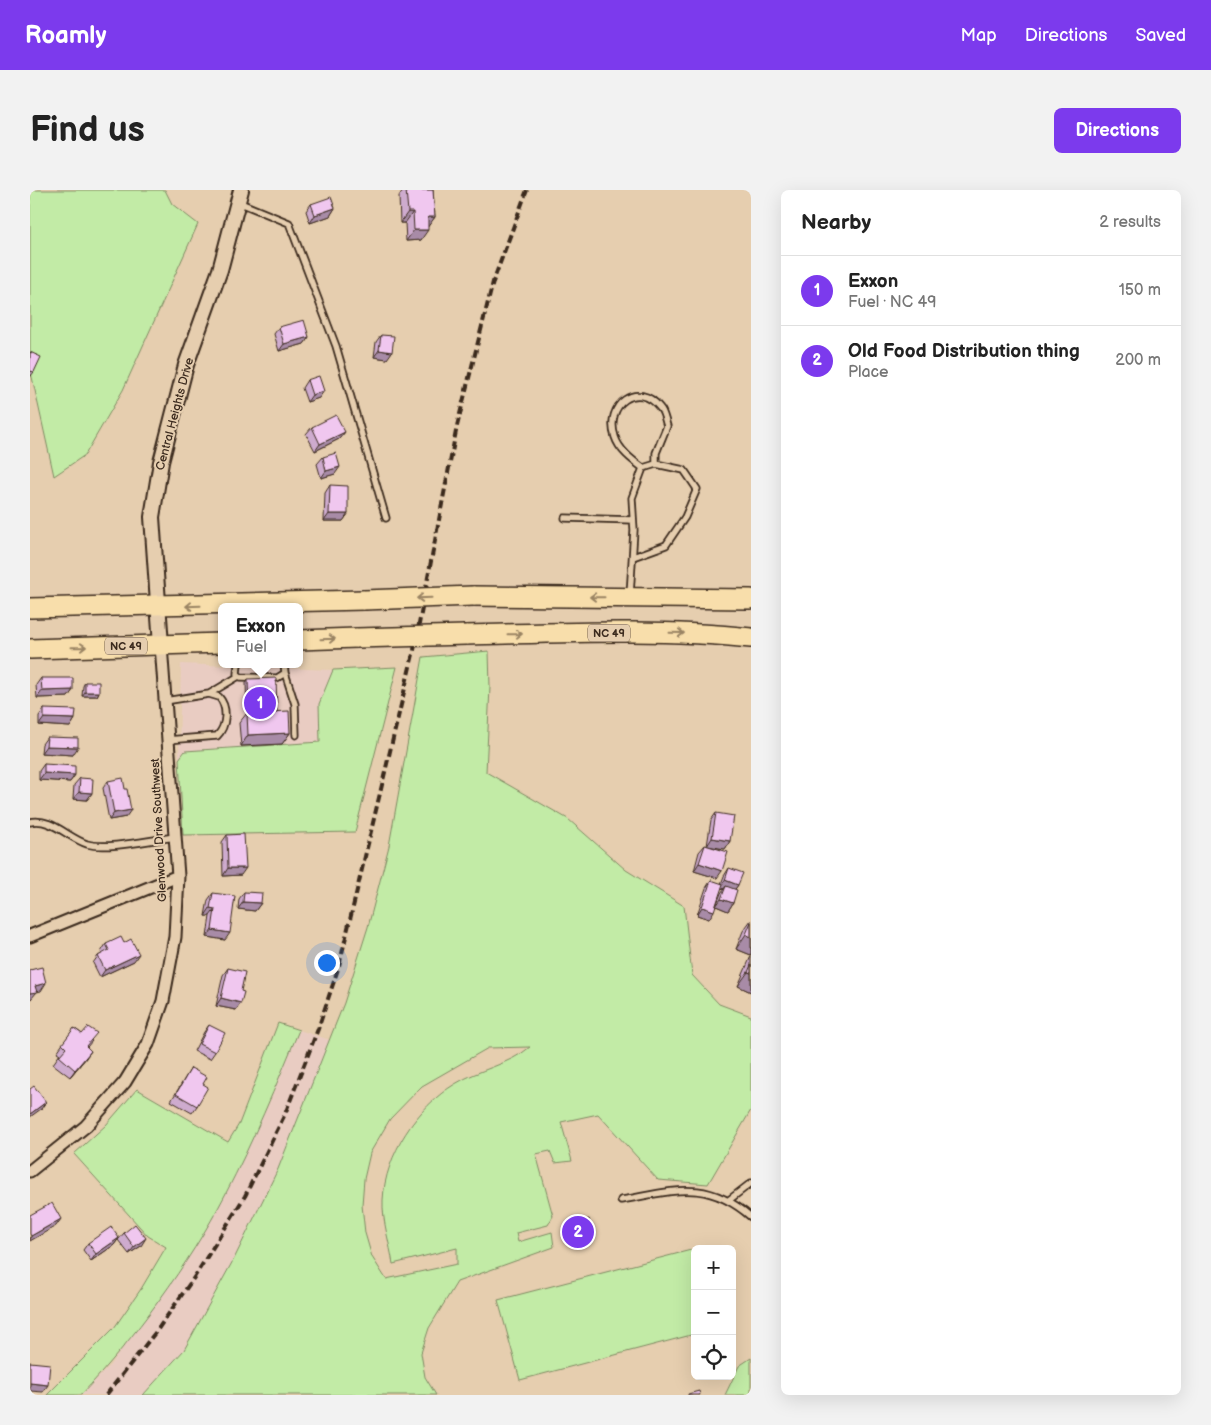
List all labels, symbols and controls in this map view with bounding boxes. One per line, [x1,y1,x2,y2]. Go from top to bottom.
text: Roamly [25,21,106,50]
text: Map [961,25,997,46]
text: Directions [1025,25,1107,46]
text: Saved [1135,25,1186,46]
button: Directions [1054,108,1181,153]
text: Find us [30,109,145,152]
text: Nearby [801,210,871,235]
text: 2 results [1099,213,1161,232]
text: Exxon [848,270,898,293]
text: 1 [814,281,820,300]
text: 150 m [1119,281,1161,300]
text: Fuel · NC 49 [848,293,937,312]
text: Old Food Distribution thing [848,340,1080,363]
text: 2 [812,351,822,370]
text: 200 m [1115,351,1161,370]
street label: Central Heights Drive [153,356,197,472]
text: Place [848,363,889,382]
one-way arrow [590,592,606,601]
one-way arrow [417,593,433,602]
one-way arrow [185,601,201,610]
popup [218,603,303,668]
text: Exxon [235,615,286,638]
road number: NC 49 [588,624,630,642]
one-way arrow [668,628,685,638]
one-way arrow [506,629,522,639]
one-way arrow [319,634,335,643]
road number: NC 49 [105,638,147,654]
text: Fuel [235,638,267,657]
one-way arrow [70,643,86,652]
pin: 1 [244,684,276,722]
street label: Glenwood Drive Southwest [148,757,170,902]
your location [314,950,340,976]
pin: 2 [562,1213,594,1251]
map controls [691,1245,736,1380]
button: + [691,1245,736,1290]
button: − [691,1290,736,1335]
button: locate [691,1335,736,1380]

